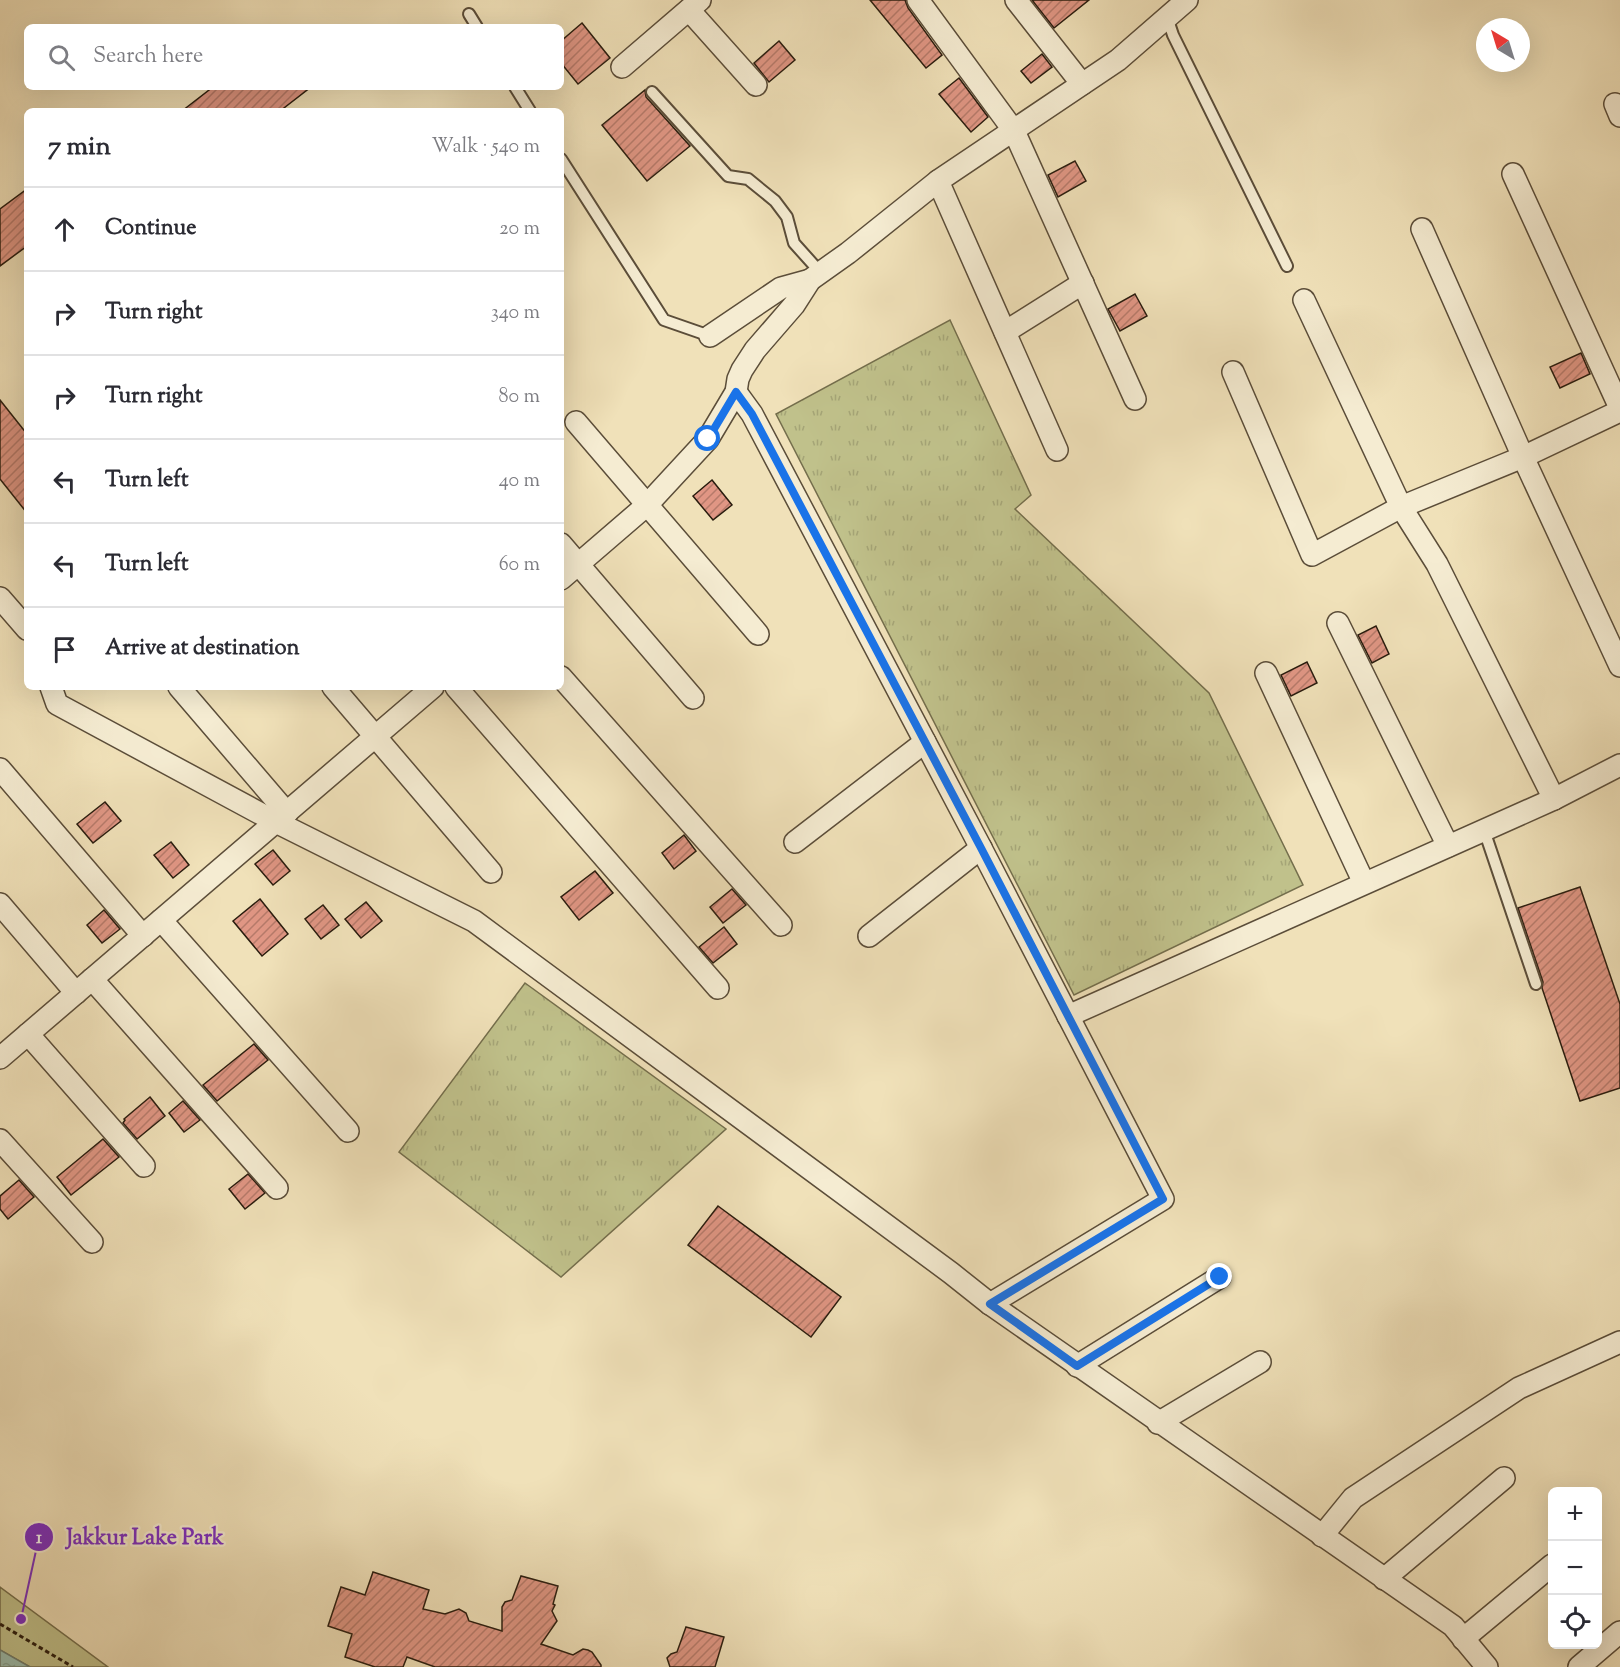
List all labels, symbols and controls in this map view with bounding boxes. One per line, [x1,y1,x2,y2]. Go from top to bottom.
north arrow [1476,18,1530,72]
search box [24,24,564,90]
icon: search [45,41,78,74]
text: Search here [93,41,203,73]
text: 7 min [48,129,111,166]
text: Walk · 540 m [431,133,540,162]
icon: ahead [48,213,81,246]
text: Continue [105,213,196,245]
text: 20 m [499,215,540,244]
icon: right [48,297,81,330]
text: Turn right [105,297,202,329]
text: 340 m [491,299,540,328]
icon: right [48,381,81,414]
text: Turn right [105,381,202,413]
text: 80 m [499,383,540,412]
route start [694,425,720,451]
icon: left [48,465,81,498]
text: Turn left [105,465,188,497]
text: 40 m [499,467,540,496]
icon: left [48,549,81,582]
text: Turn left [105,549,188,581]
text: 60 m [499,551,540,580]
icon: arrive [48,633,81,666]
text: Arrive at destination [105,633,300,665]
route end [1206,1263,1232,1289]
map controls [1548,1487,1602,1649]
button: + [1548,1487,1602,1541]
callout: Jakkur Lake Park [24,1517,235,1557]
text: Jakkur Lake Park [64,1523,224,1555]
text: 1 [36,1526,43,1552]
button: − [1548,1541,1602,1595]
button: locate [1548,1595,1602,1649]

